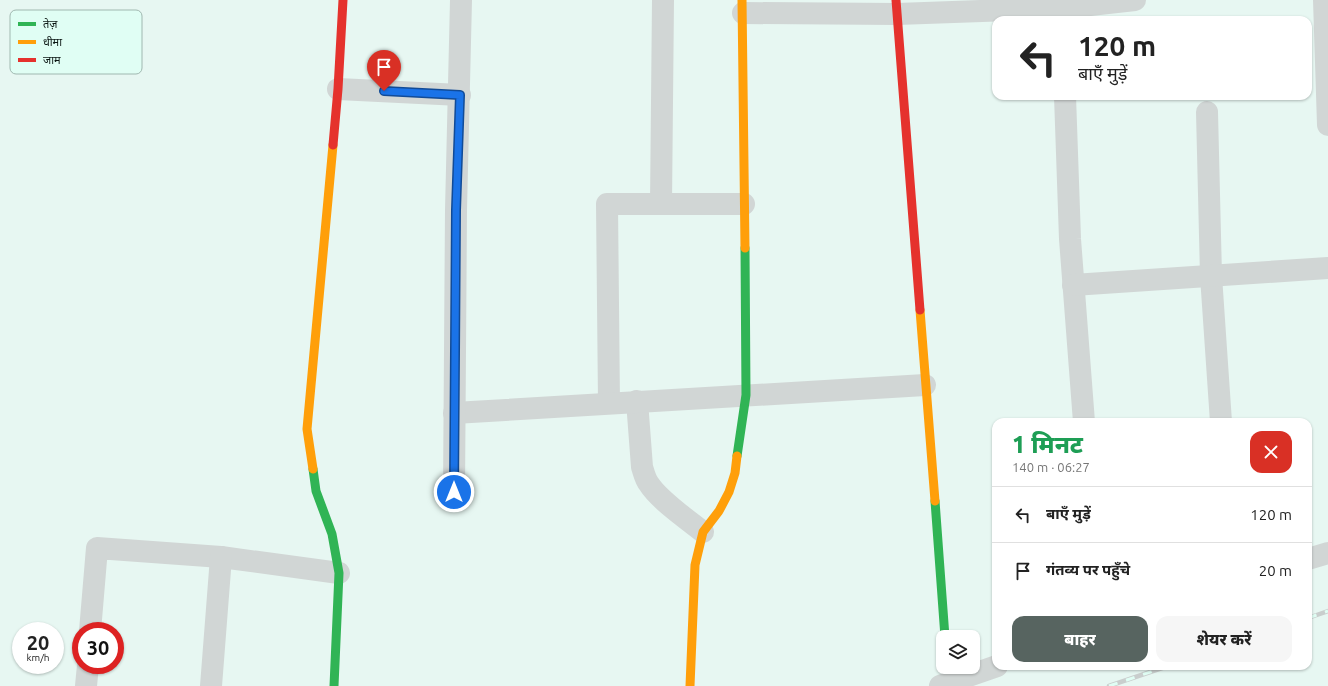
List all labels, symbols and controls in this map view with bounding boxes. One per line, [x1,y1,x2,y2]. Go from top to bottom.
legend [10,10,142,74]
text: तेज़ [43,18,58,30]
text: 120 m [1078,30,1156,61]
icon: left [1012,32,1064,84]
text: धीमा [43,36,62,48]
pin [367,50,401,91]
text: जाम [43,54,61,66]
icon: arrive [373,56,395,78]
text: बाएँ मुड़ें [1078,63,1127,83]
text: 1 मिनट [1012,431,1083,458]
button: close [1250,431,1292,473]
text: 140 m · 06:27 [1012,460,1090,474]
position arrow [433,471,475,513]
icon: left [1012,504,1034,526]
text: बाएँ मुड़ें [1046,505,1091,522]
text: 120 m [1250,506,1292,523]
icon: arrive [1012,560,1034,582]
text: गंतव्य पर पहुँचे [1046,561,1130,578]
text: 20 m [1259,562,1292,579]
button: बाहर [1012,616,1148,662]
button: शेयर करें [1156,616,1292,662]
speed limit sign: 30 [72,622,124,674]
map controls [936,630,980,674]
button: layers [936,630,980,674]
text: 20 [27,631,49,654]
text: km/h [26,652,50,663]

